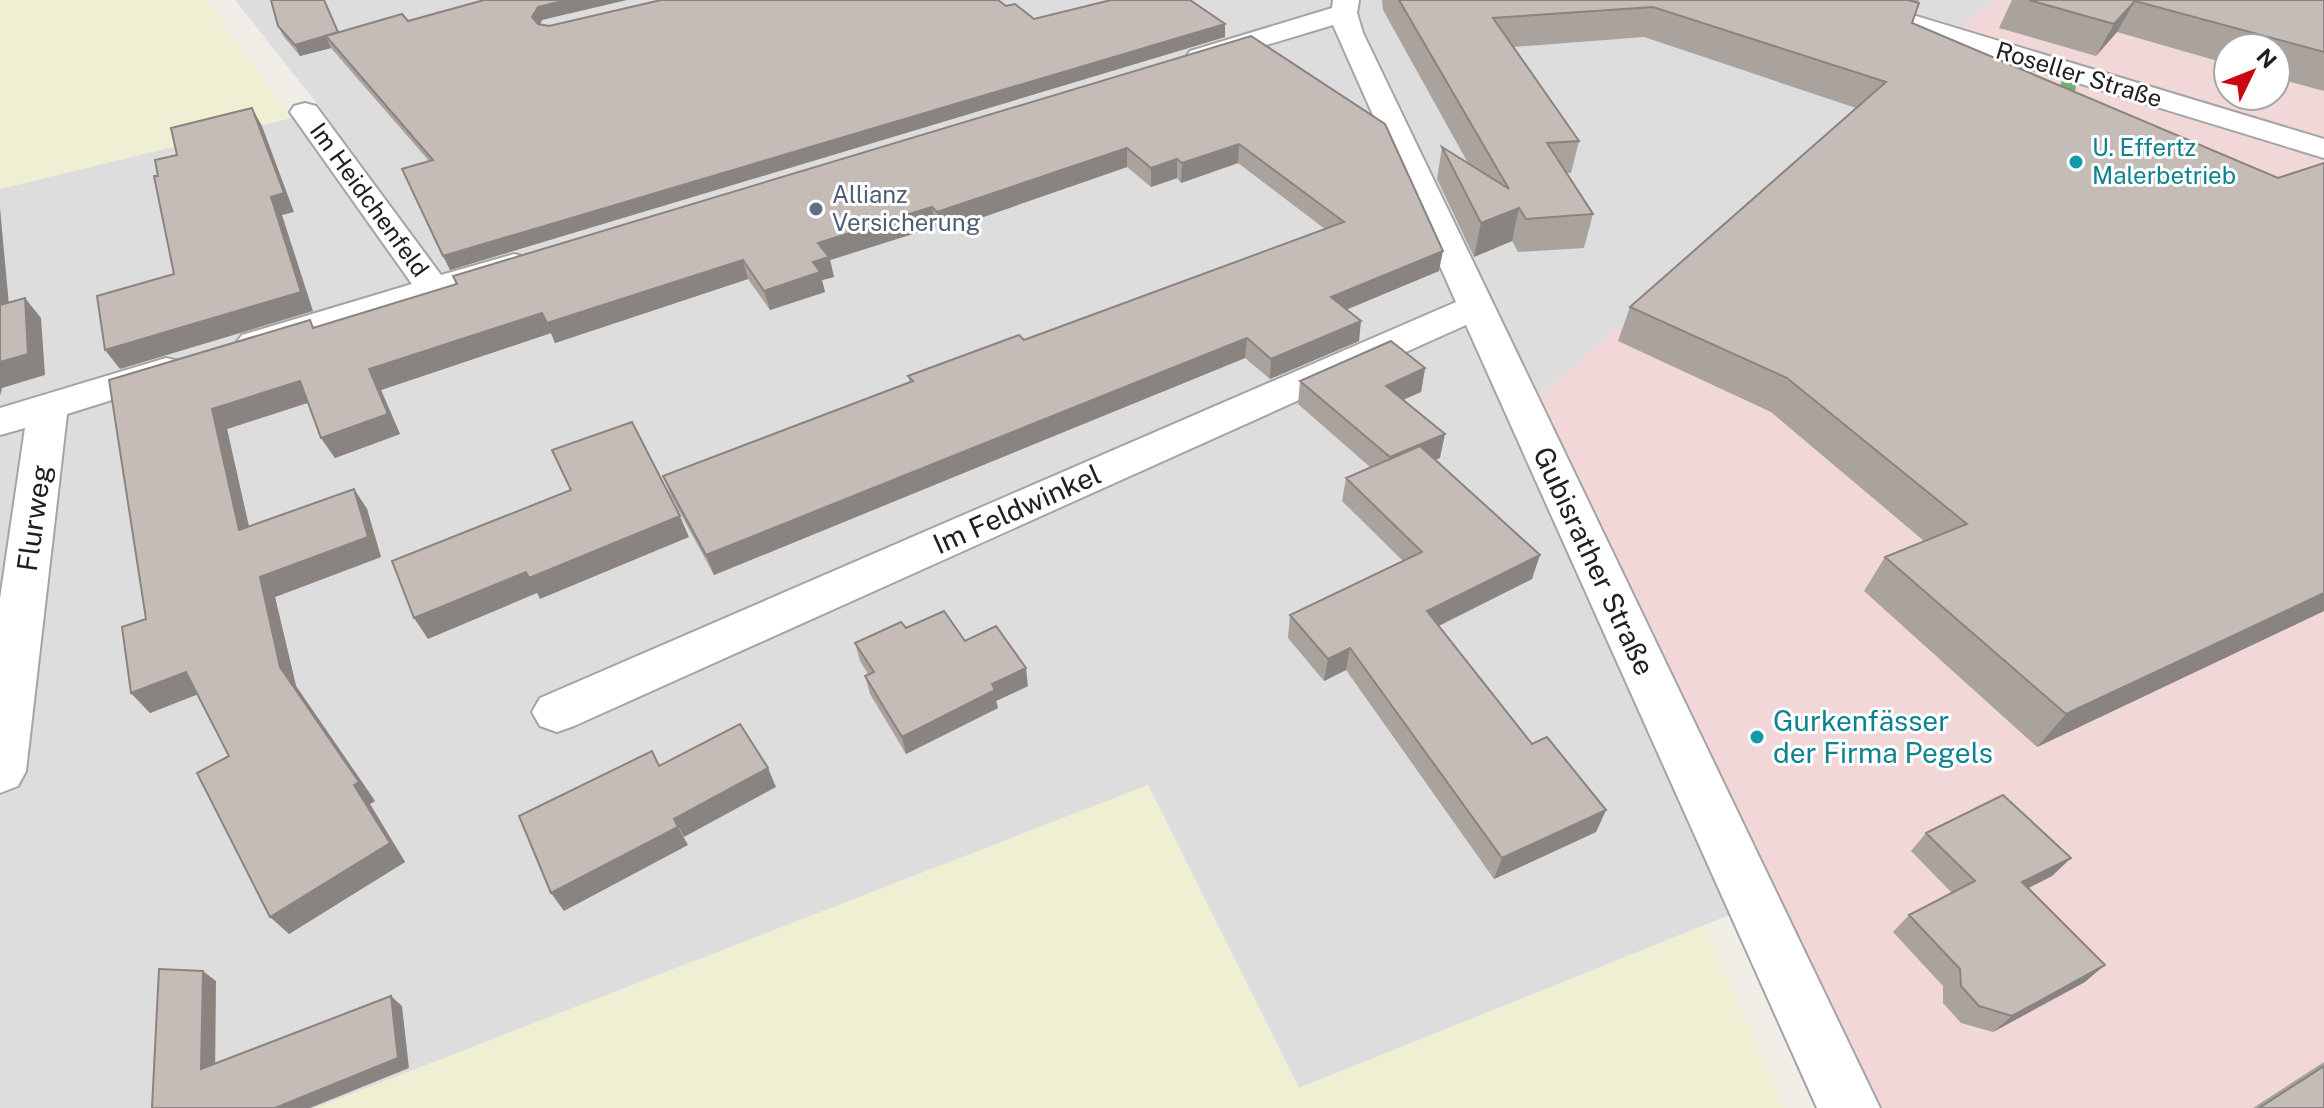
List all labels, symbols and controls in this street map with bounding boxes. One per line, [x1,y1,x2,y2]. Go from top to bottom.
north arrow [2212,32,2292,112]
street label: Roseller Straße [1993,35,2166,113]
text: N [2251,43,2282,74]
street label: Im Heidchenfeld [305,117,435,282]
place label: U. Effertz Malerbetrieb [2092,133,2236,189]
marker: U. Effertz Malerbetrieb [2067,153,2085,171]
place label: Allianz Versicherung [832,180,981,236]
marker: Allianz Versicherung [807,200,825,218]
street label: Gubisrather Straße [1527,441,1662,680]
street label: Im Feldwinkel [928,457,1106,560]
street label: Flurweg [10,463,57,573]
place label: Gurkenfässer der Firma Pegels [1773,704,1993,769]
marker: Gurkenfässer der Firma Pegels [1748,728,1766,746]

